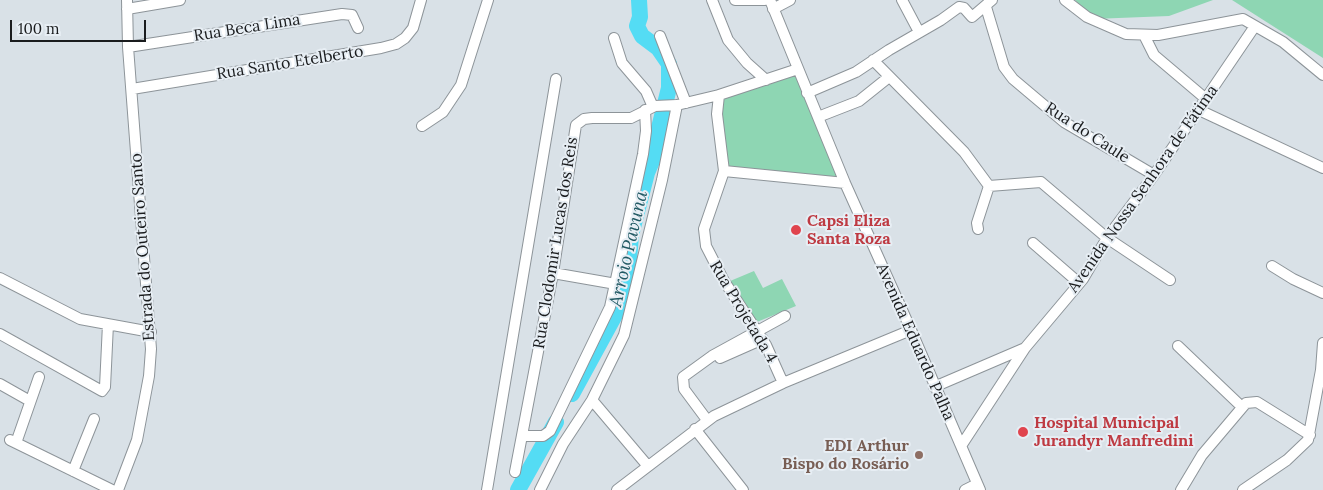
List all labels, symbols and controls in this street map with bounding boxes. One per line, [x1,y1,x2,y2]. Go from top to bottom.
scale bar [12,10,149,42]
street label: Rua Beca Lima [192,10,302,46]
text: 100 m [18,19,59,38]
street label: Rua Santo Etelberto [215,42,365,84]
street label: Avenida Nossa Senhora de Fátima [1064,82,1222,296]
street label: Rua do Caule [1041,99,1133,167]
street label: Rua Clodomir Lucas dos Reis [530,136,582,350]
street label: Estrada do Outeiro Santo [127,152,159,342]
water label: Arroio Pavuna [605,189,653,309]
place label: Capsi Eliza Santa Roza [807,211,891,249]
marker: Capsi Eliza Santa Roza [789,223,803,237]
street label: Rua Projetada 4 [705,257,781,367]
street label: Avenida Eduardo Palha [872,260,958,424]
place label: Hospital Municipal Jurandyr Manfredini [1034,413,1193,451]
marker: Hospital Municipal Jurandyr Manfredini [1016,425,1030,439]
place label: EDI Arthur Bispo do Rosário [782,436,909,474]
marker: EDI Arthur Bispo do Rosário [913,449,925,461]

